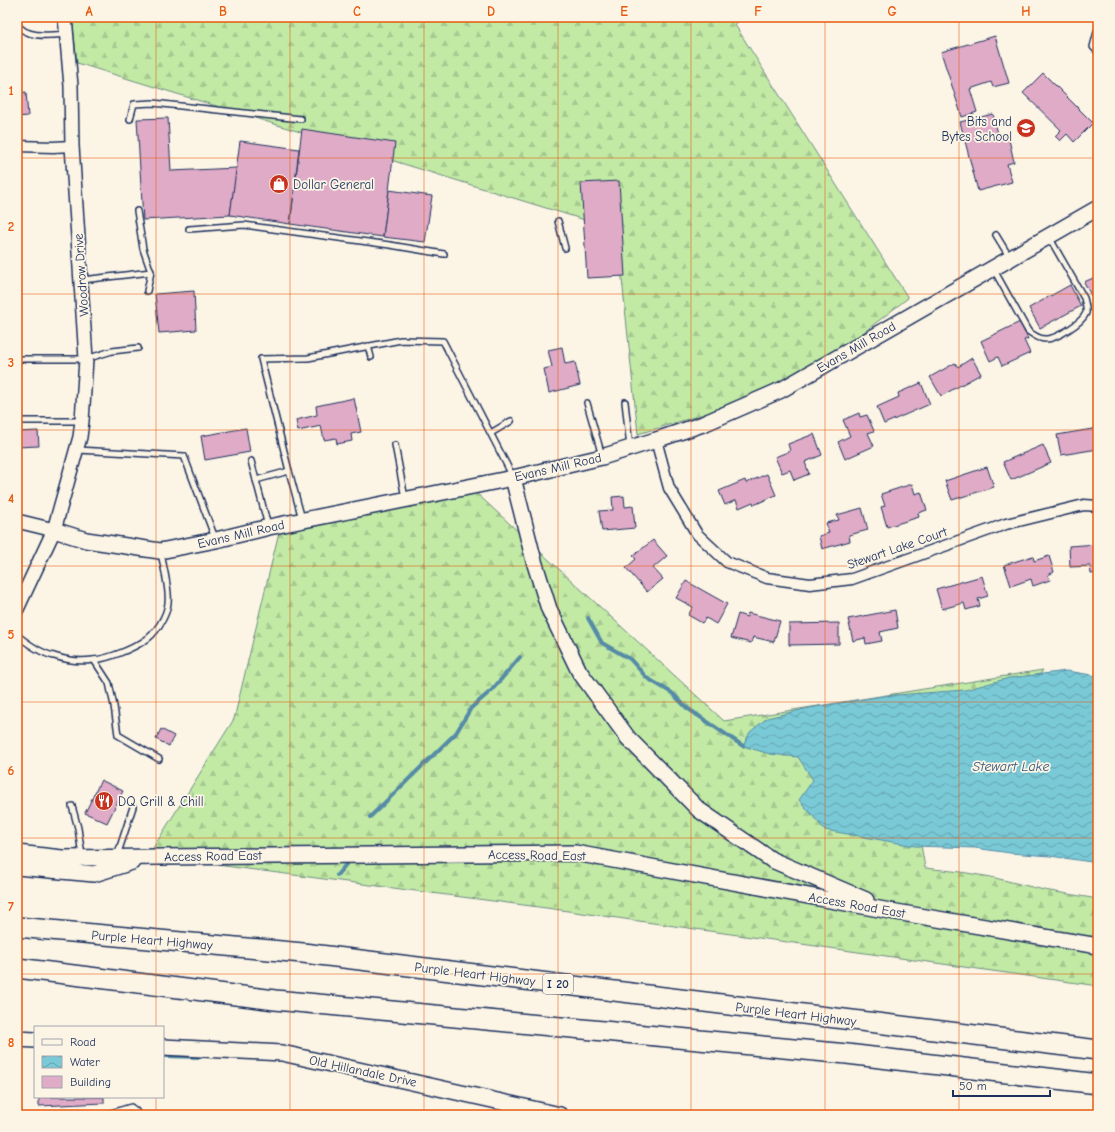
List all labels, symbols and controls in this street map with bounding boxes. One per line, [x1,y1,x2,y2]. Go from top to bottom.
text: A [85,4,93,19]
text: B [219,4,227,19]
text: C [353,4,361,19]
text: D [487,4,495,19]
text: E [620,4,628,19]
text: F [754,4,762,19]
text: G [887,4,897,19]
text: H [1021,4,1031,19]
text: 1 [8,83,14,98]
place label: Bits and Bytes School [942,114,1012,144]
school or university icon: Bits and Bytes School [1015,117,1037,139]
shop icon: Dollar General [268,173,290,195]
place label: Dollar General [293,177,374,192]
text: 2 [8,219,14,234]
street label: Woodrow Drive [71,232,91,317]
street label: Evans Mill Road [814,318,898,376]
text: 3 [8,355,14,370]
street label: Evans Mill Road [513,450,603,484]
text: 4 [8,491,14,506]
street label: Evans Mill Road [196,517,286,551]
street label: Stewart Lake Court [845,523,950,572]
text: 5 [8,627,15,642]
water label: Stewart Lake [973,758,1049,775]
text: 6 [8,763,15,778]
restaurant icon: DQ Grill & Chill [93,790,115,812]
place label: DQ Grill & Chill [118,794,204,809]
street label: Access Road East [488,847,587,863]
street label: Access Road East [164,848,263,864]
street label: Access Road East [808,889,908,921]
text: 7 [8,899,14,914]
street label: Purple Heart Highway [91,927,214,953]
street label: Purple Heart Highway [414,959,537,989]
road number: I 20 [543,974,573,994]
street label: Purple Heart Highway [735,999,858,1029]
legend [34,1026,164,1098]
text: 8 [8,1035,14,1050]
text: Road [70,1035,96,1049]
street label: Old Hillandale Drive [308,1052,419,1090]
text: Water [70,1055,100,1069]
scale bar [953,1072,1050,1098]
text: Building [70,1075,111,1089]
text: 50 m [959,1079,987,1093]

